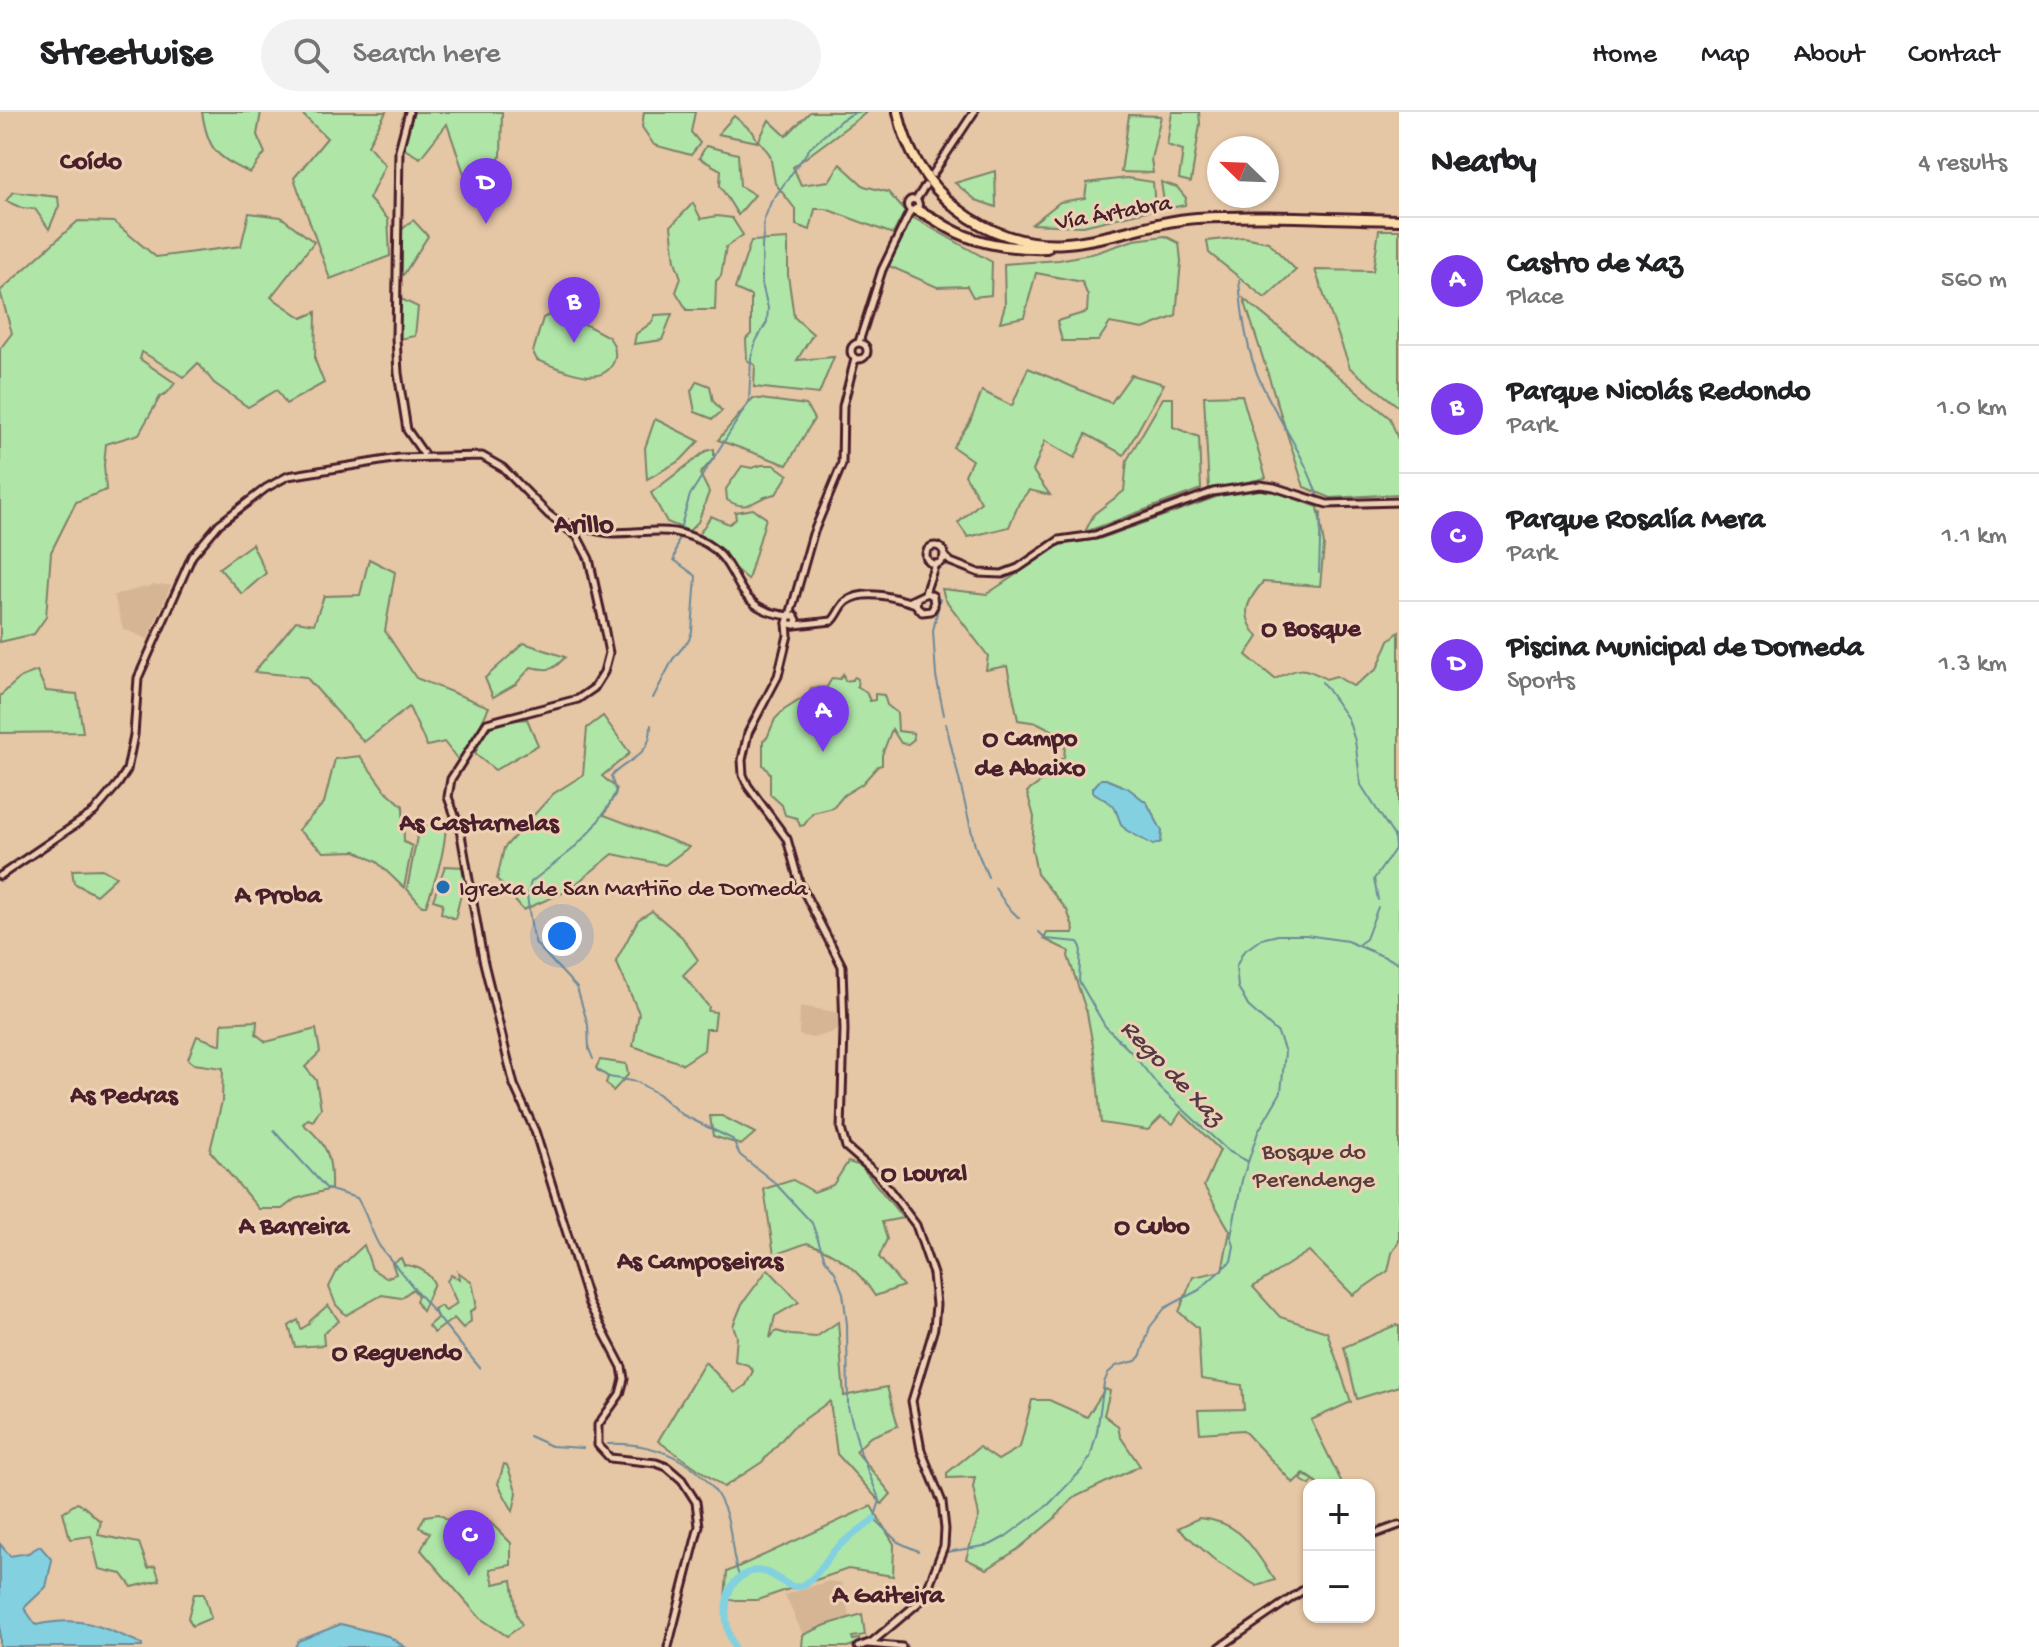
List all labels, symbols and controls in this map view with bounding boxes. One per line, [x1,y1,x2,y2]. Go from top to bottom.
search box [261,19,821,91]
text: Streetwise [40,33,213,77]
icon: search [289,33,333,77]
text: Search here [353,38,500,73]
text: Home [1592,39,1657,72]
text: Map [1701,39,1750,72]
text: About [1794,39,1864,72]
text: Contact [1908,39,1999,72]
north arrow [1207,136,1279,208]
text: Nearby [1431,144,1536,184]
district label: Coído [60,148,122,179]
text: 4 results [1918,149,2007,180]
pin: D [460,158,512,224]
street label: Vía Ártabra [1052,190,1175,239]
text: Castro de Xaz [1507,248,1682,283]
text: A [1449,266,1465,297]
text: 560 m [1941,266,2007,297]
pin: B [548,277,600,343]
text: Place [1507,283,1564,314]
text: Parque Nicolás Redondo [1507,376,1810,411]
text: B [1450,394,1464,425]
text: 1.0 km [1937,394,2007,425]
text: Park [1507,411,1557,442]
text: Parque Rosalía Mera [1507,504,1765,539]
district label: Arillo [553,510,614,543]
text: C [1450,522,1464,553]
text: 1.1 km [1942,522,2007,553]
text: Park [1507,539,1557,570]
district label: O Bosque [1261,615,1362,646]
text: Piscina Municipal de Dorneda [1507,632,1863,667]
text: D [1449,650,1465,681]
text: 1.3 km [1939,650,2007,681]
text: Sports [1507,667,1575,698]
pin: A [797,686,849,752]
district label: O Campo de Abaixo [974,725,1086,786]
district label: As Castarnelas [399,810,560,841]
place label: Igrexa de San Martiño de Dorneda [459,876,808,905]
marker: Igrexa de San Martiño de Dorneda [434,878,452,896]
district label: A Proba [234,882,323,913]
your location [542,916,582,956]
water label: Rego de Xaz [1112,1014,1230,1135]
district label: As Pedras [69,1082,179,1113]
park label: Bosque do Perendenge [1252,1139,1376,1196]
district label: O Loural [881,1160,967,1191]
district label: A Barreira [238,1213,351,1244]
district label: O Cubo [1114,1213,1190,1244]
district label: As Camposeiras [616,1248,785,1279]
district label: O Reguendo [332,1339,463,1370]
map controls [1303,1479,1375,1623]
button: + [1303,1479,1375,1551]
pin: C [443,1510,495,1576]
button: − [1303,1551,1375,1623]
district label: A Gaiteira [831,1582,945,1613]

